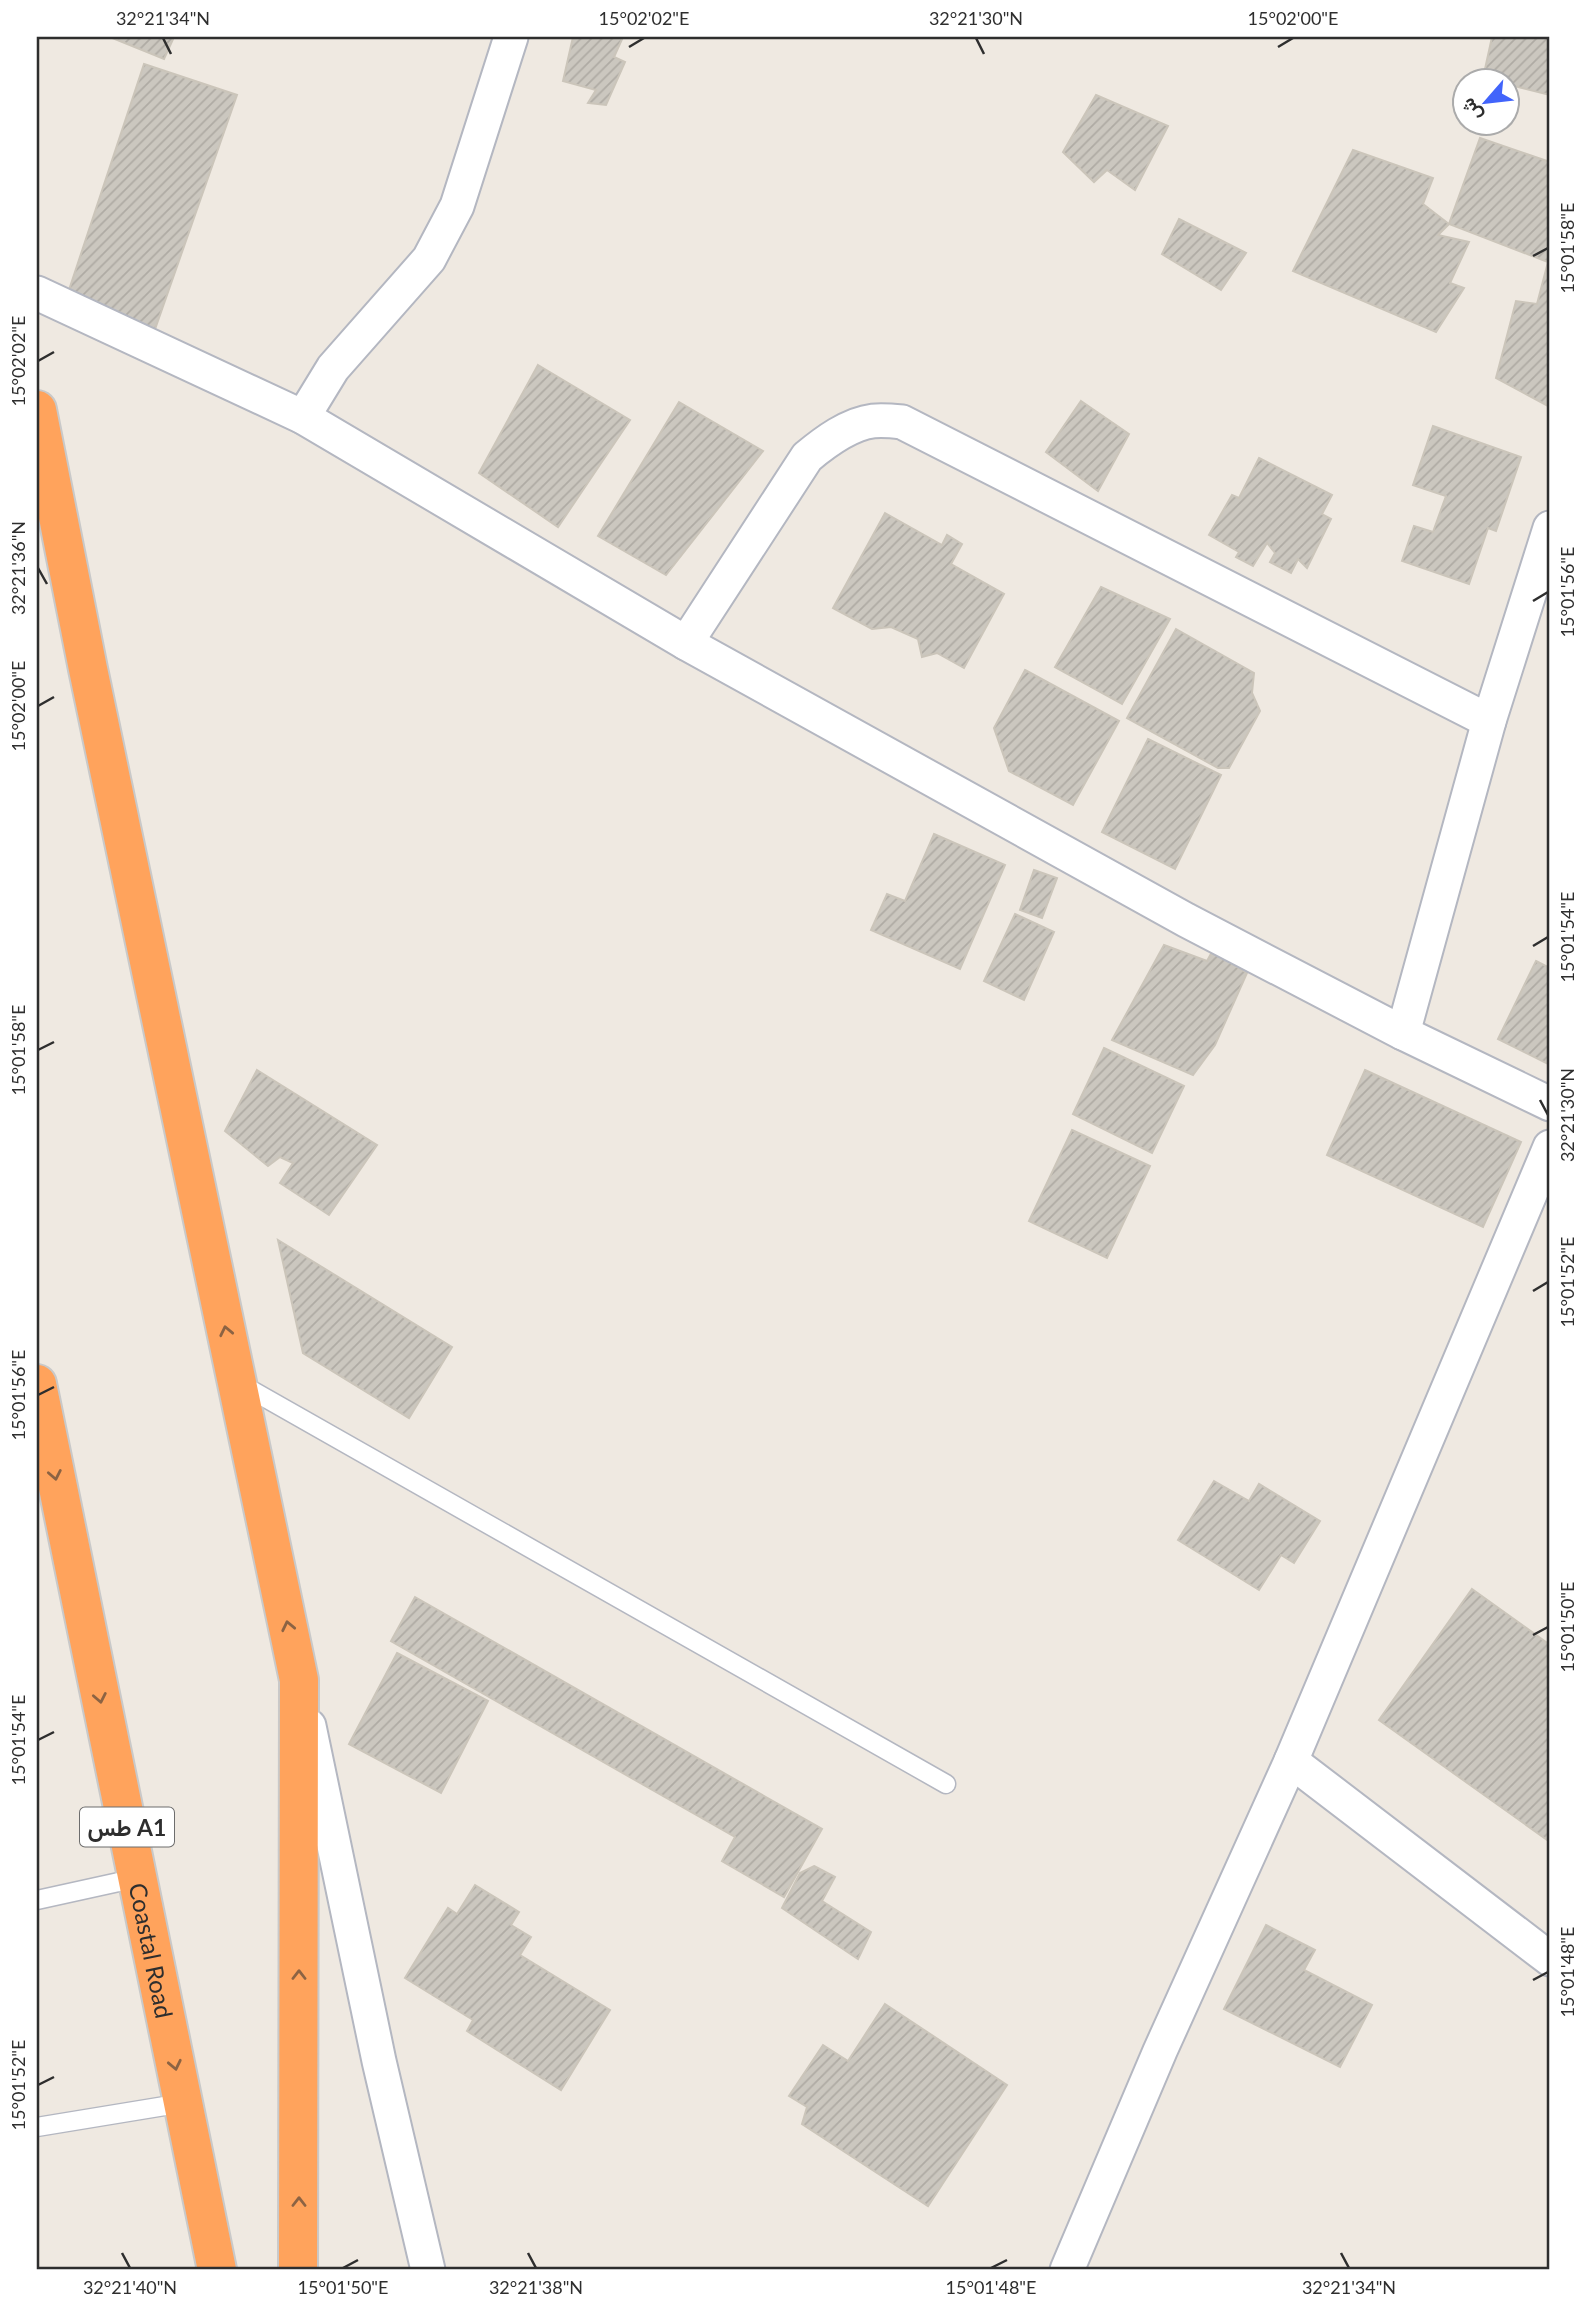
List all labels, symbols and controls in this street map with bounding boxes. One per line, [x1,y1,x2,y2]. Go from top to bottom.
text: 32°21'34"N [116,7,210,29]
text: 15°02'02"E [599,7,689,29]
text: 32°21'30"N [929,7,1023,29]
text: 15°02'00"E [1248,7,1338,29]
north arrow [1450,66,1520,136]
text: ش [1455,94,1487,126]
text: 15°01'58"E [1556,203,1578,293]
text: 15°02'02"E [7,316,29,406]
text: 32°21'36"N [7,521,29,615]
text: 15°01'56"E [1556,547,1578,637]
text: 15°02'00"E [7,661,29,751]
text: 15°01'54"E [1556,892,1578,982]
text: 15°01'58"E [7,1005,29,1095]
text: 32°21'30"N [1556,1068,1578,1162]
text: 15°01'52"E [1556,1237,1578,1327]
one-way arrow [220,1325,235,1337]
text: 15°01'56"E [7,1350,29,1440]
one-way arrow [47,1469,62,1481]
text: 15°01'50"E [1556,1582,1578,1672]
one-way arrow [282,1620,297,1632]
one-way arrow [92,1692,107,1704]
text: 15°01'54"E [7,1695,29,1785]
road number: طس A1 [80,1808,174,1846]
street label: Coastal Road [124,1880,180,2021]
text: 15°01'48"E [1556,1927,1578,2017]
one-way arrow [291,1969,307,1979]
text: 15°01'52"E [7,2040,29,2130]
one-way arrow [167,2059,182,2071]
one-way arrow [291,2196,306,2207]
text: 32°21'40"N [83,2276,177,2298]
text: 15°01'50"E [298,2276,388,2298]
text: 32°21'38"N [489,2276,583,2298]
text: 15°01'48"E [946,2276,1036,2298]
text: 32°21'34"N [1302,2276,1396,2298]

